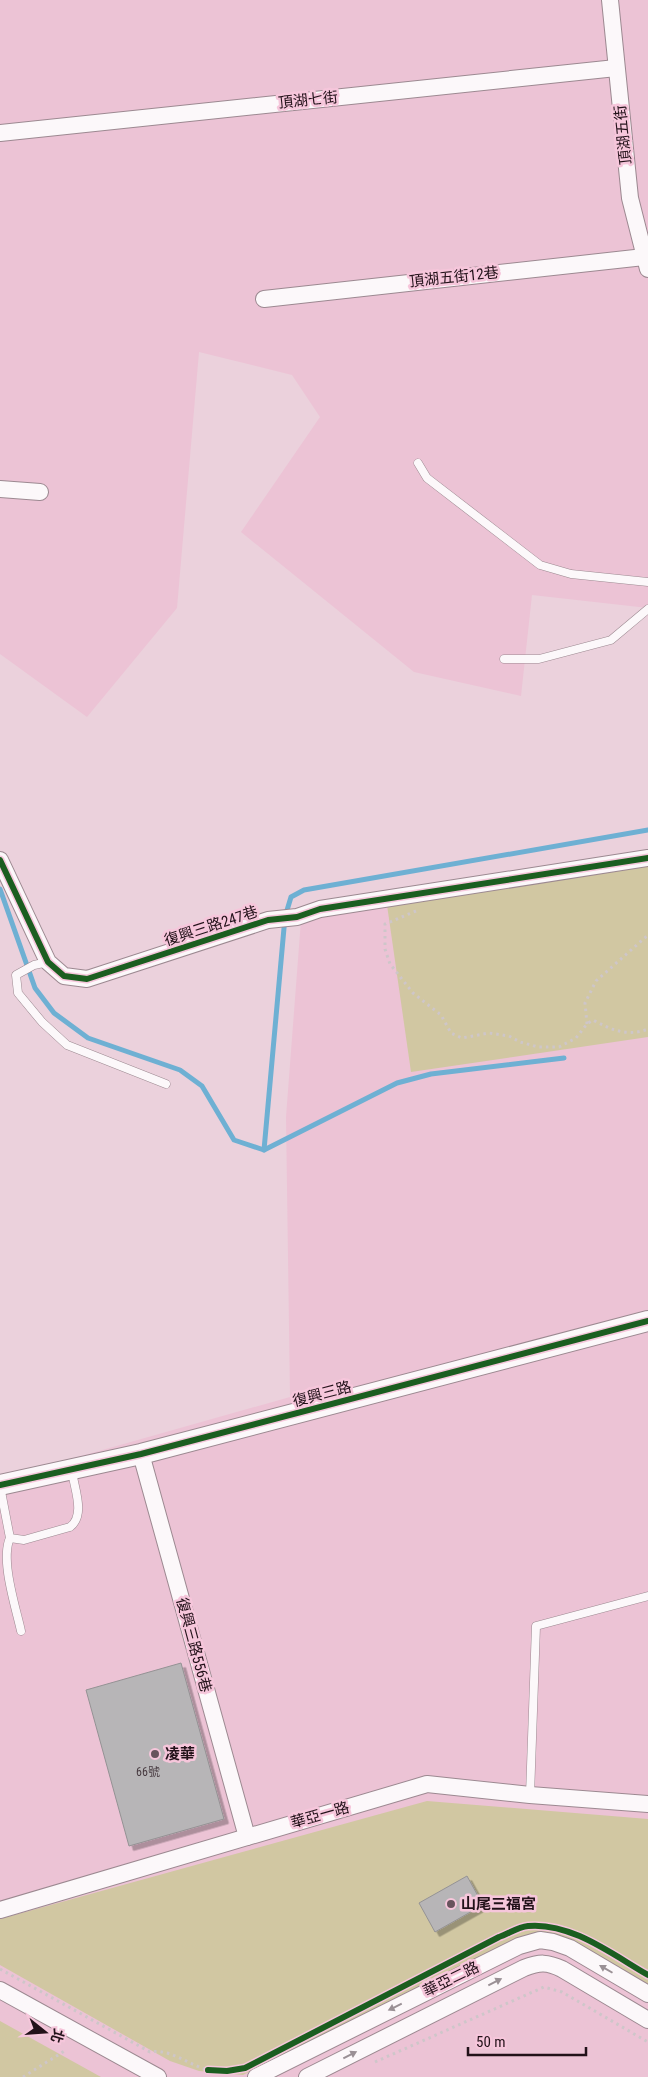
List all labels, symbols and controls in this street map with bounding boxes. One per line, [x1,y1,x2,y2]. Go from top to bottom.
street label: 頂湖七街 [277,88,339,112]
street label: 頂湖五街 [611,104,635,166]
street label: 頂湖五街12巷 [408,263,500,291]
street label: 復興三路247巷 [162,902,260,950]
street label: 復興三路 [291,1378,353,1410]
street label: 復興三路556巷 [173,1596,215,1694]
place label: 凌華 [165,1745,195,1763]
marker: 凌華 [149,1748,161,1760]
house number: 66號 [136,1765,160,1779]
street label: 華亞一路 [289,1798,351,1832]
place label: 山尾三福宮 [461,1895,536,1913]
marker: 山尾三福宮 [445,1898,457,1910]
street label: 華亞二路 [420,1958,482,2000]
one-way arrow [599,1964,612,1973]
one-way arrow [488,1978,503,1986]
one-way arrow [388,2003,403,2011]
north arrow [20,2007,70,2057]
scale bar [468,2024,586,2056]
text: 北 [48,2027,67,2045]
text: 50 m [476,2033,506,2051]
one-way arrow [343,2051,357,2059]

